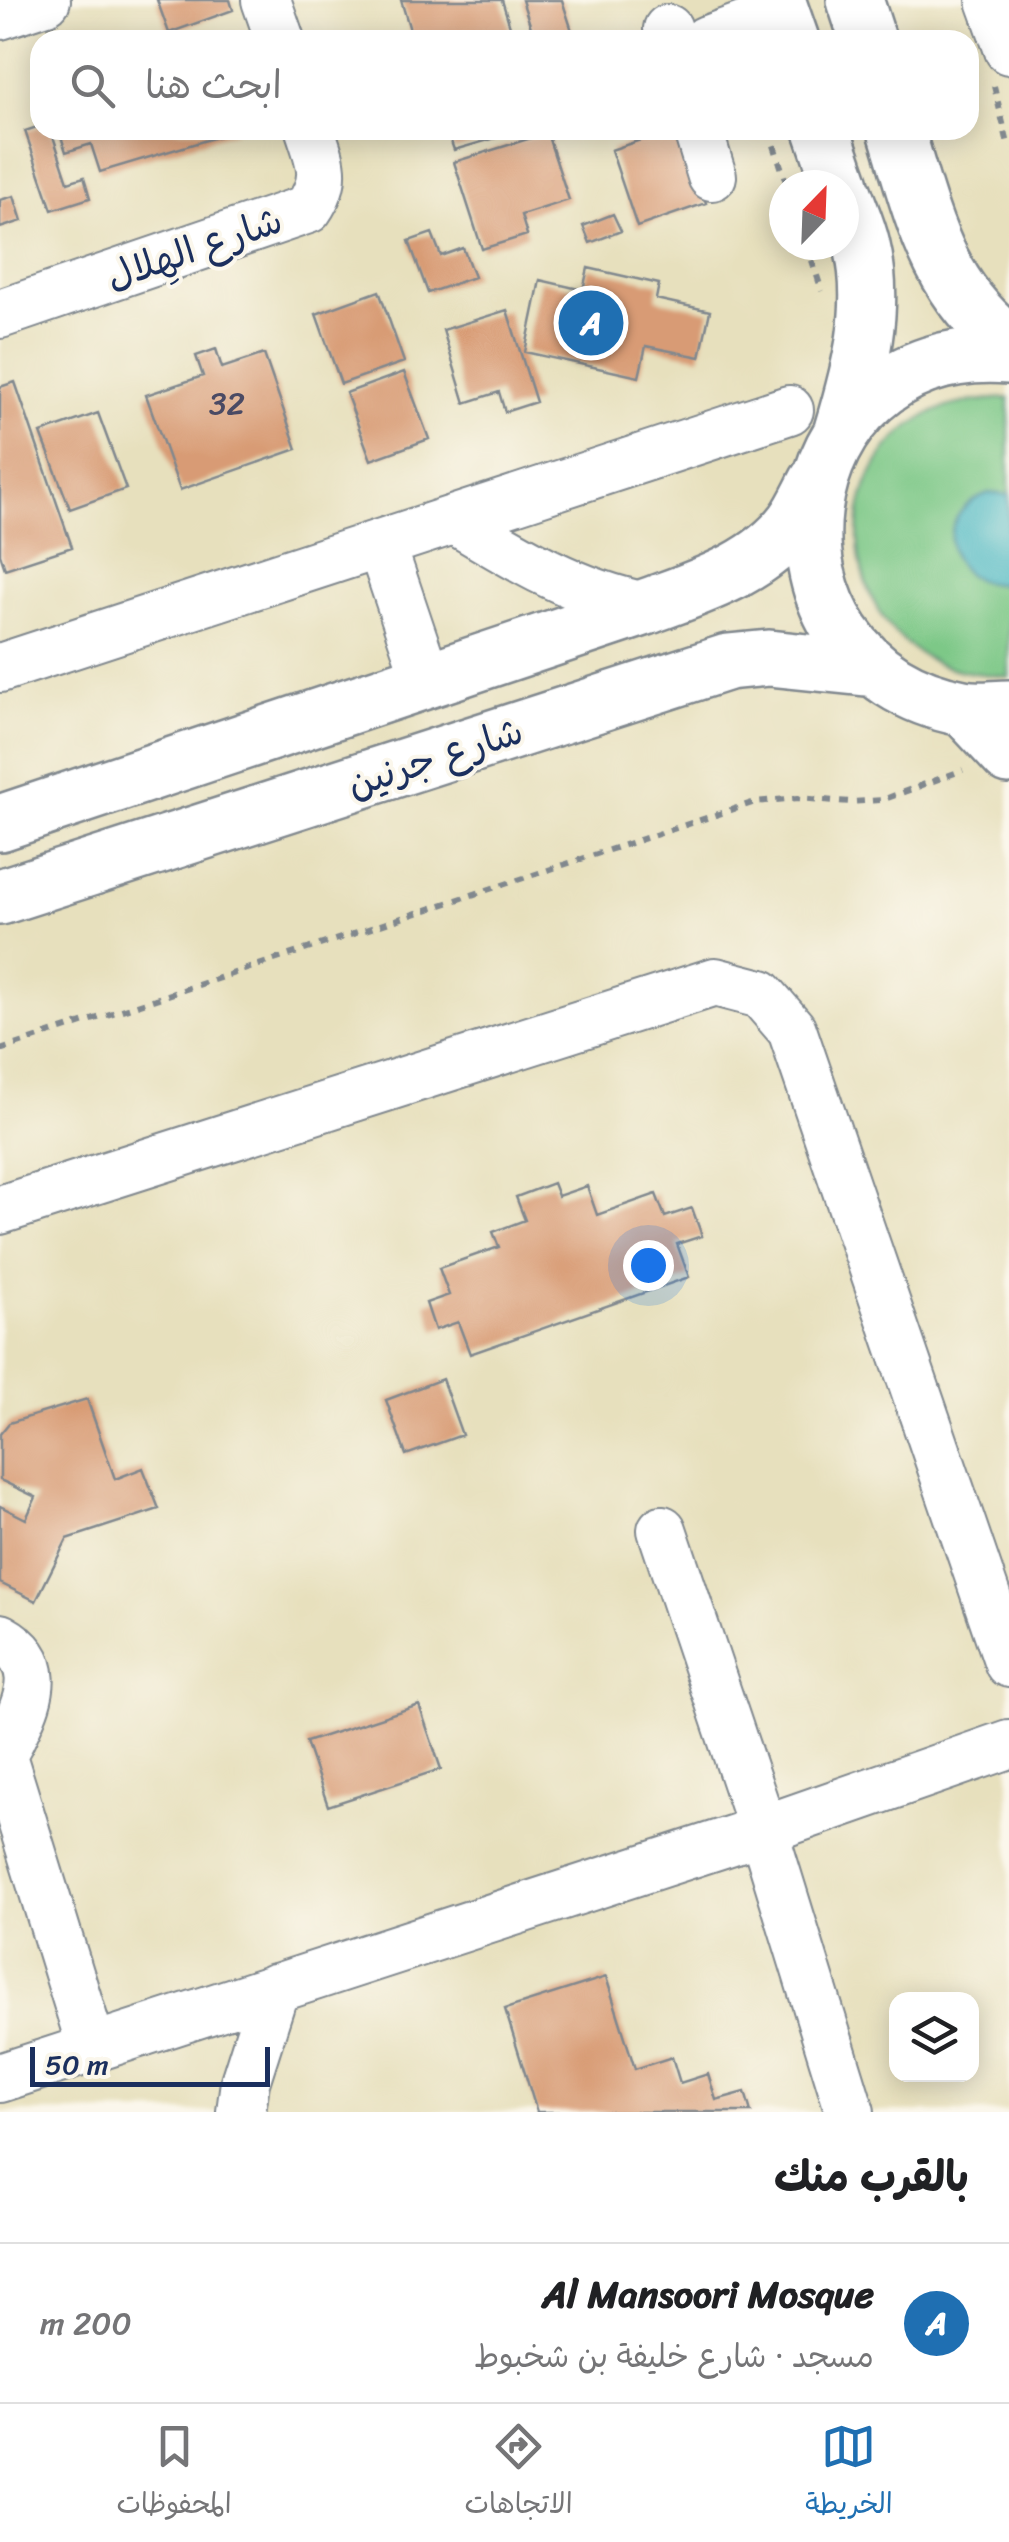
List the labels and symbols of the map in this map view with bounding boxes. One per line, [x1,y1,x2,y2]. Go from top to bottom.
north arrow [769,170,859,260]
street label: شارع الهِلال [97,187,292,310]
pin: A [558,286,624,360]
house number: 32 [209,375,245,432]
street label: شارع جرنين [338,698,532,817]
your location [623,1240,674,1291]
scale bar [30,2042,270,2086]

